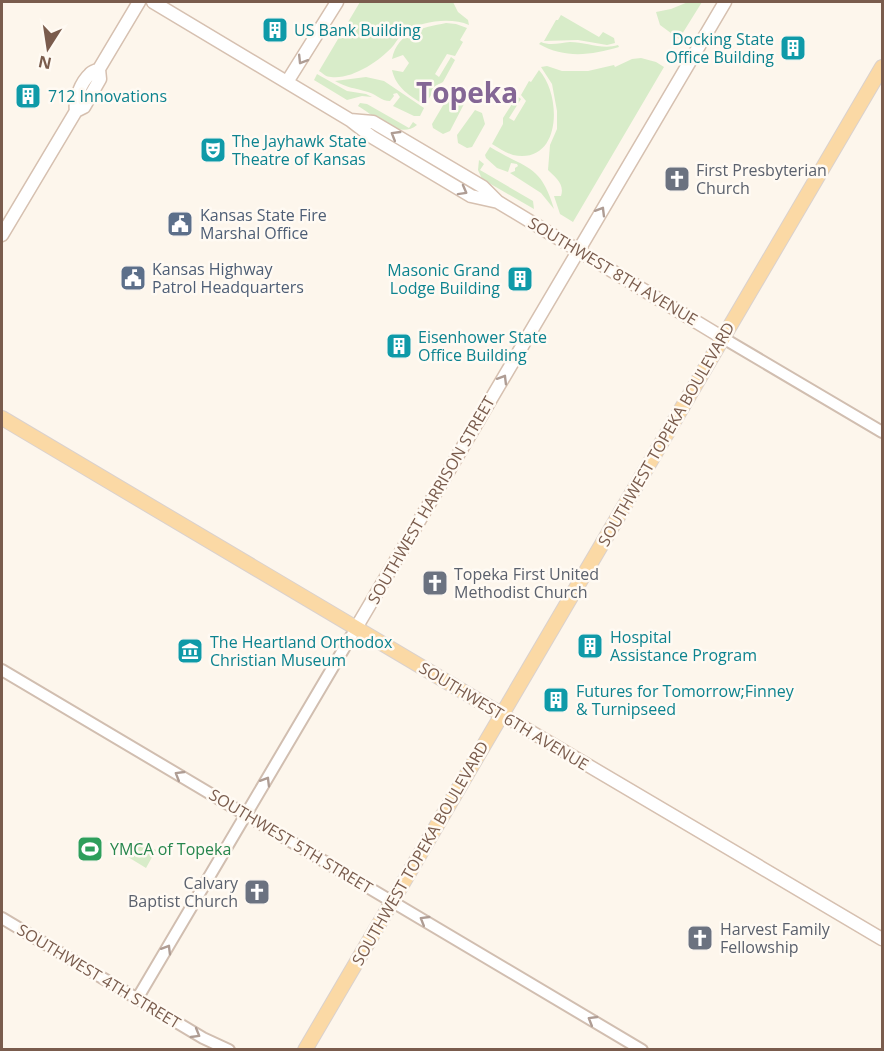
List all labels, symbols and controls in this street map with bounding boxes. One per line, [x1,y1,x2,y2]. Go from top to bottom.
building icon: US Bank Building [260,15,290,45]
north arrow [18,18,78,78]
place label: US Bank Building [294,19,421,41]
place label: Docking State Office Building [665,28,774,68]
building icon: Docking State Office Building [778,33,808,63]
text: N [36,51,54,75]
one-way arrow [297,54,309,64]
district label: Topeka [416,73,518,111]
building icon: 712 Innovations [13,81,43,111]
place label: 712 Innovations [48,85,167,107]
place label: The Jayhawk State Theatre of Kansas [232,130,367,170]
one-way arrow [391,131,401,143]
theatre icon: The Jayhawk State Theatre of Kansas [198,135,228,165]
place label: First Presbyterian Church [696,159,827,199]
church icon: First Presbyterian Church [662,164,692,194]
one-way arrow [457,184,467,195]
place label: Kansas State Fire Marshal Office [200,204,327,244]
one-way arrow [594,207,606,217]
public building icon: Kansas State Fire Marshal Office [165,209,195,239]
street label: SOUTHWEST 8TH AVENUE [524,212,702,330]
place label: Kansas Highway Patrol Headquarters [152,258,304,298]
place label: Masonic Grand Lodge Building [387,259,500,299]
public building icon: Kansas Highway Patrol Headquarters [118,263,148,293]
building icon: Masonic Grand Lodge Building [505,264,535,294]
street label: SOUTHWEST TOPEKA BOULEVARD [593,318,739,550]
place label: Eisenhower State Office Building [418,326,547,366]
building icon: Eisenhower State Office Building [384,331,414,361]
one-way arrow [495,375,507,385]
street label: SOUTHWEST HARRISON STREET [362,392,500,608]
place label: Topeka First United Methodist Church [454,563,599,603]
church icon: Topeka First United Methodist Church [420,568,450,598]
place label: Hospital Assistance Program [610,626,757,666]
place label: The Heartland Orthodox Christian Museum [210,631,393,671]
building icon: Hospital Assistance Program [575,631,605,661]
museum icon: The Heartland Orthodox Christian Museum [175,636,205,666]
street label: SOUTHWEST 6TH AVENUE [415,657,593,775]
place label: Futures for Tomorrow;Finney & Turnipseed [576,680,795,720]
building icon: Futures for Tomorrow;Finney & Turnipseed [541,685,571,715]
street label: SOUTHWEST TOPEKA BOULEVARD [347,737,493,969]
one-way arrow [175,771,185,782]
one-way arrow [258,777,270,787]
street label: SOUTHWEST 5TH STREET [205,783,377,899]
sports icon: YMCA of Topeka [75,834,105,864]
place label: YMCA of Topeka [110,838,231,860]
place label: Calvary Baptist Church [128,872,239,912]
church icon: Calvary Baptist Church [242,877,272,907]
one-way arrow [420,916,430,928]
street label: SOUTHWEST 4TH STREET [13,918,185,1034]
place label: Harvest Family Fellowship [720,918,831,958]
church icon: Harvest Family Fellowship [685,923,715,953]
one-way arrow [159,945,171,955]
one-way arrow [588,1015,598,1027]
one-way arrow [190,1027,200,1038]

